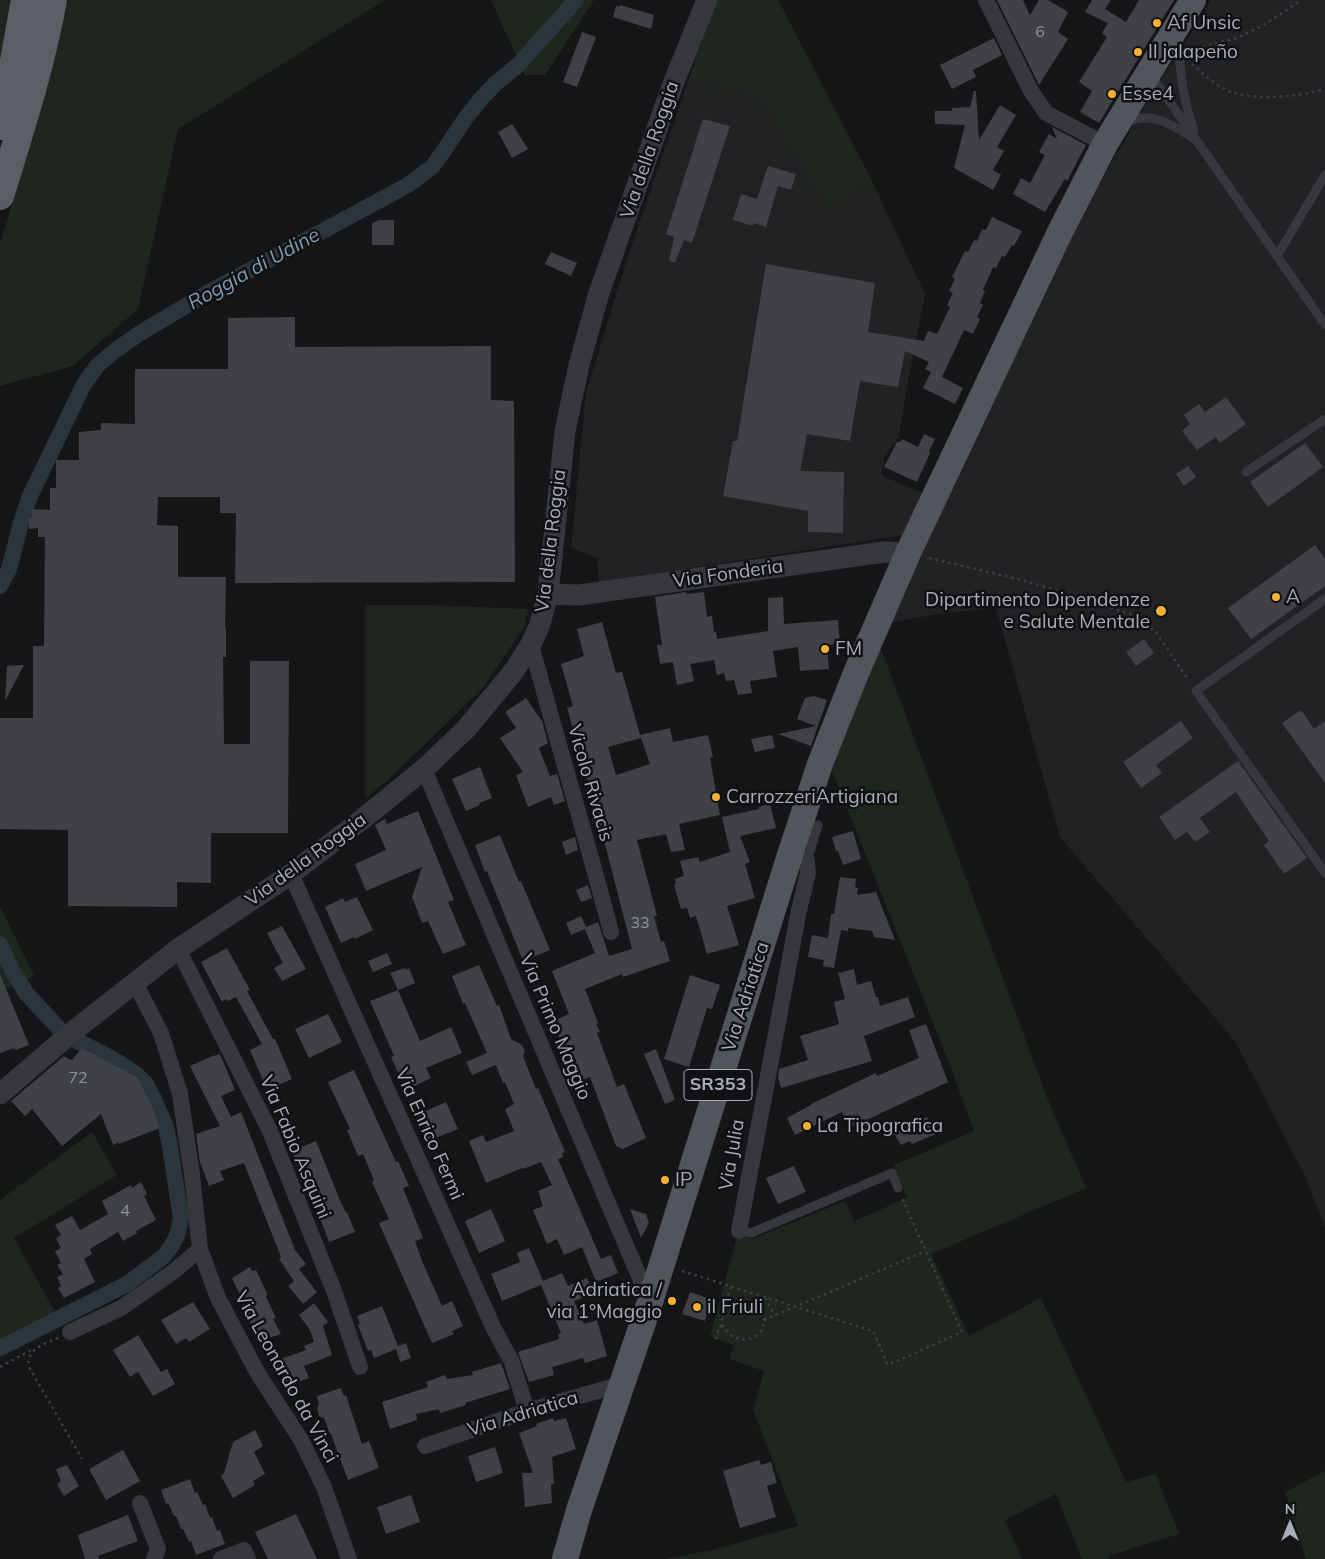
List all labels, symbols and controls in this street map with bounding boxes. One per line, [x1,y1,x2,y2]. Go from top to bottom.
place label: Af Unsic [1167,12,1241,34]
marker: Af Unsic [1151,17,1163,29]
house number: 6 [1035,22,1045,42]
place label: Il jalapeño [1148,41,1238,63]
marker: Il jalapeño [1132,46,1144,58]
street label: Via della Roggia [616,78,684,222]
place label: Esse4 [1122,83,1174,105]
marker: Esse4 [1106,88,1118,100]
water label: Roggia di Udine [184,223,324,315]
street label: Via della Roggia [531,468,571,614]
street label: Via Fonderia [671,555,785,593]
place label: A [1286,586,1300,608]
place label: Dipartimento Dipendenze e Salute Mentale [925,589,1150,633]
marker: A [1270,591,1282,603]
marker: Dipartimento Dipendenze e Salute Mentale [1154,604,1168,618]
place label: FM [835,638,862,660]
marker: FM [819,643,831,655]
street label: Vicolo Rivacis [562,722,618,844]
place label: CarrozzeriArtigiana [726,786,898,808]
marker: CarrozzeriArtigiana [710,791,722,803]
street label: Via della Roggia [241,808,371,912]
house number: 33 [630,913,650,933]
street label: Via Adriatica [718,939,774,1055]
street label: Via Primo Maggio [514,951,596,1103]
street label: Via Enrico Fermi [390,1065,468,1203]
house number: 72 [68,1068,88,1088]
road number: SR353 [684,1070,752,1100]
street label: Via Fabio Asquini [255,1072,335,1222]
place label: La Tipografica [817,1115,943,1137]
street label: Via Julia [715,1118,749,1192]
marker: La Tipografica [801,1120,813,1132]
place label: IP [675,1169,692,1191]
marker: IP [659,1174,671,1186]
house number: 4 [120,1201,130,1221]
place label: Adriatica / via 1°Maggio [547,1279,662,1323]
street label: Via Leonardo da Vinci [229,1287,343,1467]
marker: Adriatica / via 1°Maggio [666,1295,678,1307]
place label: il Friuli [707,1296,763,1318]
marker: il Friuli [691,1301,703,1313]
street label: Via Adriatica [465,1386,581,1442]
north arrow [1265,1499,1315,1549]
text: N [1285,1500,1295,1518]

